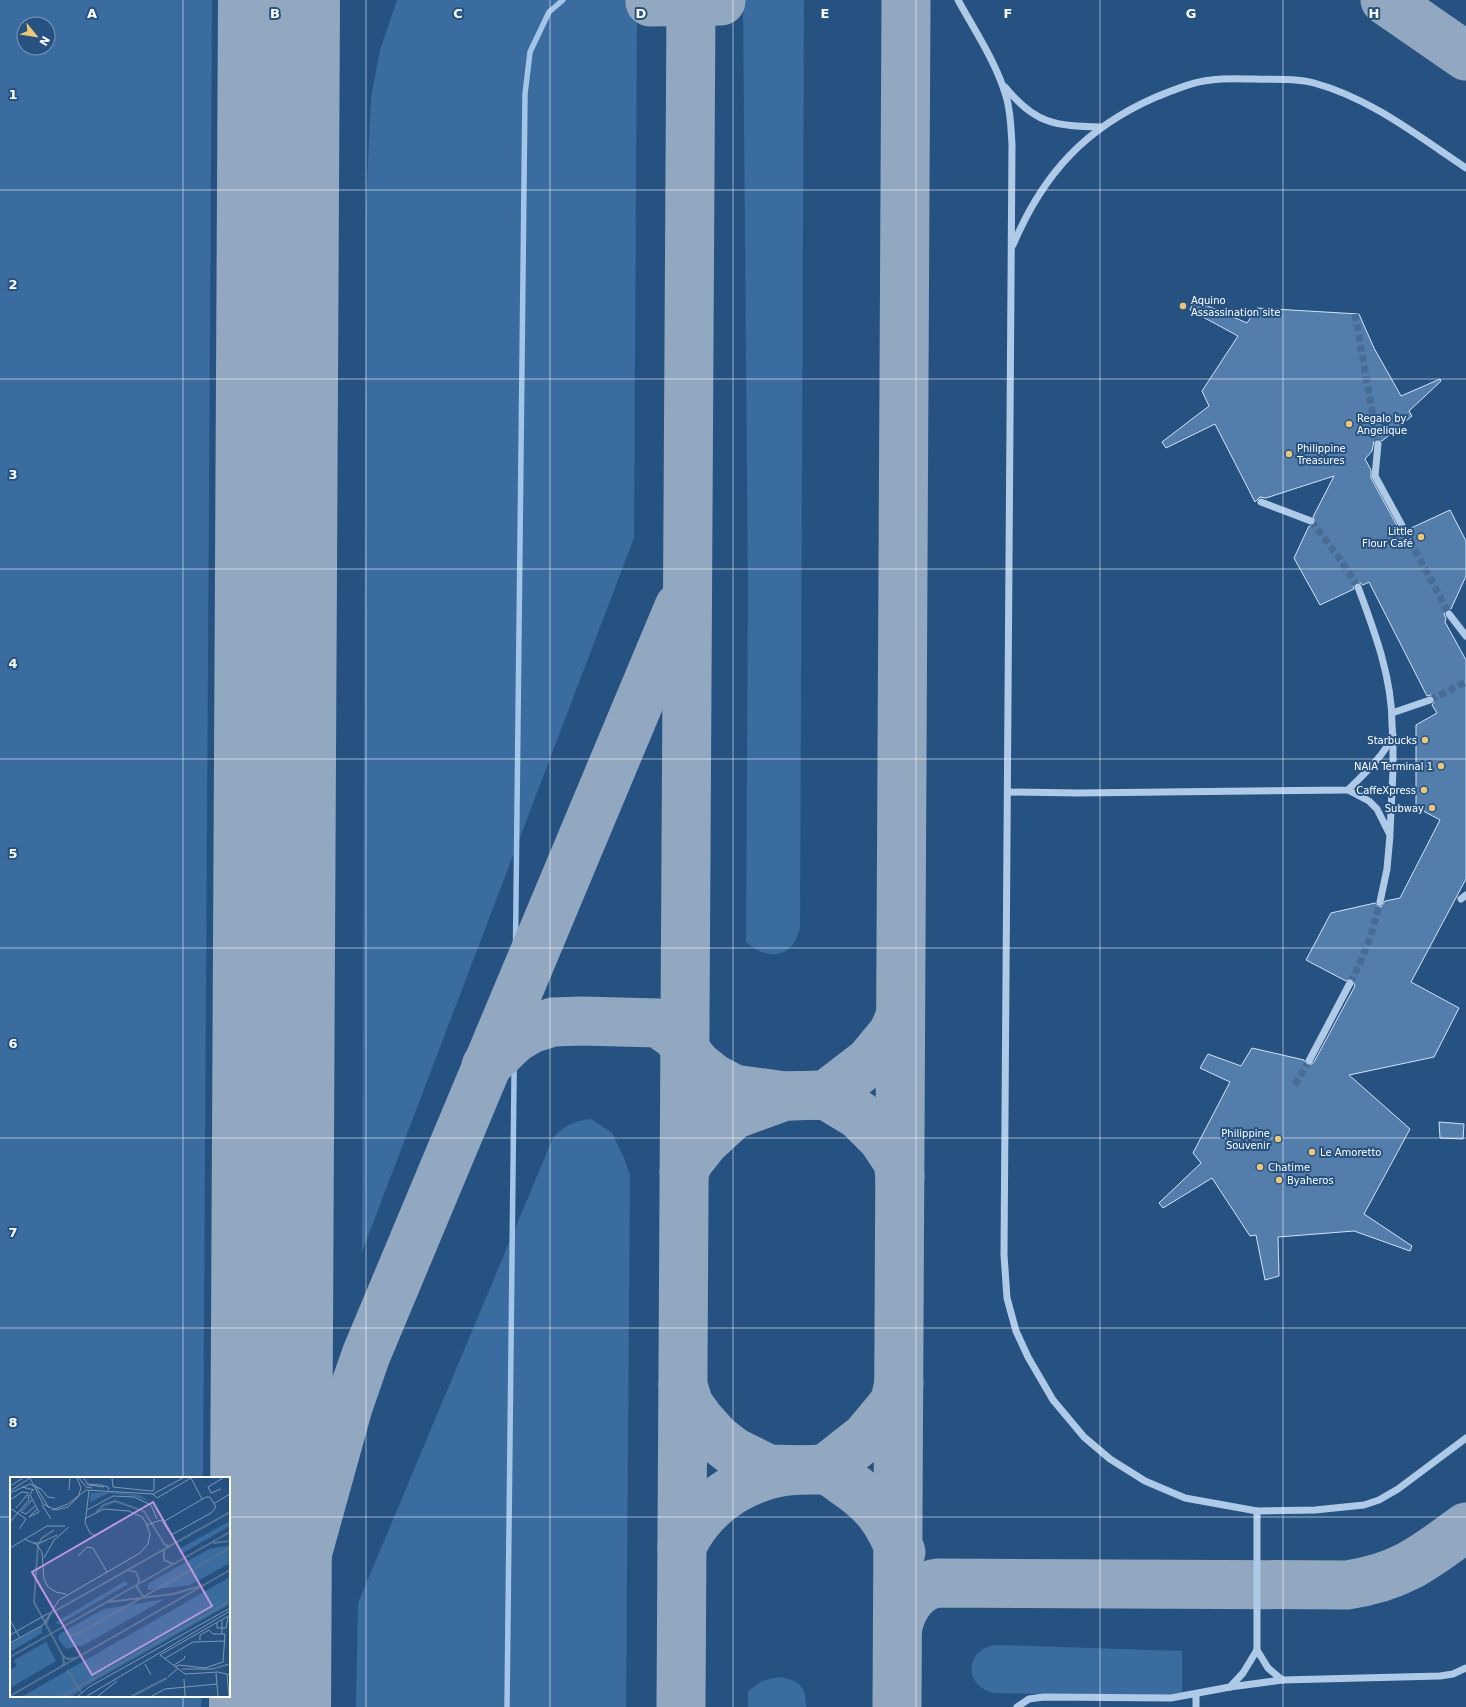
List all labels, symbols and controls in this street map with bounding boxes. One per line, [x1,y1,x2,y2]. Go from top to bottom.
text: A [87,6,97,21]
text: B [270,6,280,21]
text: C [453,6,463,21]
text: D [636,6,647,21]
text: E [821,6,829,21]
text: F [1004,6,1012,21]
text: G [1186,6,1196,21]
text: H [1369,6,1379,21]
north arrow [16,16,56,56]
text: N [36,34,52,48]
text: 1 [8,87,18,102]
text: 2 [8,277,18,292]
place label: Aquino Assassination site [1191,295,1280,318]
marker: Aquino Assassination site [1178,301,1188,311]
place label: Regalo by Angelique [1357,413,1407,436]
marker: Regalo by Angelique [1344,419,1354,429]
place label: Philippine Treasures [1296,443,1346,466]
marker: Philippine Treasures [1284,449,1294,459]
text: 3 [8,467,18,482]
place label: Little Flour Café [1362,526,1413,549]
marker: Little Flour Café [1416,532,1426,542]
text: 4 [8,656,18,671]
place label: Starbucks [1367,735,1417,746]
marker: Starbucks [1420,735,1430,745]
place label: NAIA Terminal 1 [1354,761,1433,772]
marker: NAIA Terminal 1 [1436,761,1446,771]
place label: CaffeXpress [1356,785,1416,796]
marker: CaffeXpress [1419,785,1429,795]
place label: Subway [1385,803,1424,814]
marker: Subway [1427,803,1437,813]
text: 5 [8,846,18,861]
text: 6 [8,1036,18,1051]
place label: Philippine Souvenir [1221,1128,1271,1151]
marker: Philippine Souvenir [1273,1134,1283,1144]
marker: Le Amoretto [1307,1147,1317,1157]
place label: Le Amoretto [1320,1147,1381,1158]
marker: Chatime [1255,1162,1265,1172]
place label: Chatime [1268,1162,1310,1173]
marker: Byaheros [1274,1175,1284,1185]
place label: Byaheros [1287,1175,1334,1186]
text: 7 [8,1225,18,1240]
text: 8 [8,1415,18,1430]
inset map [10,1477,230,1697]

